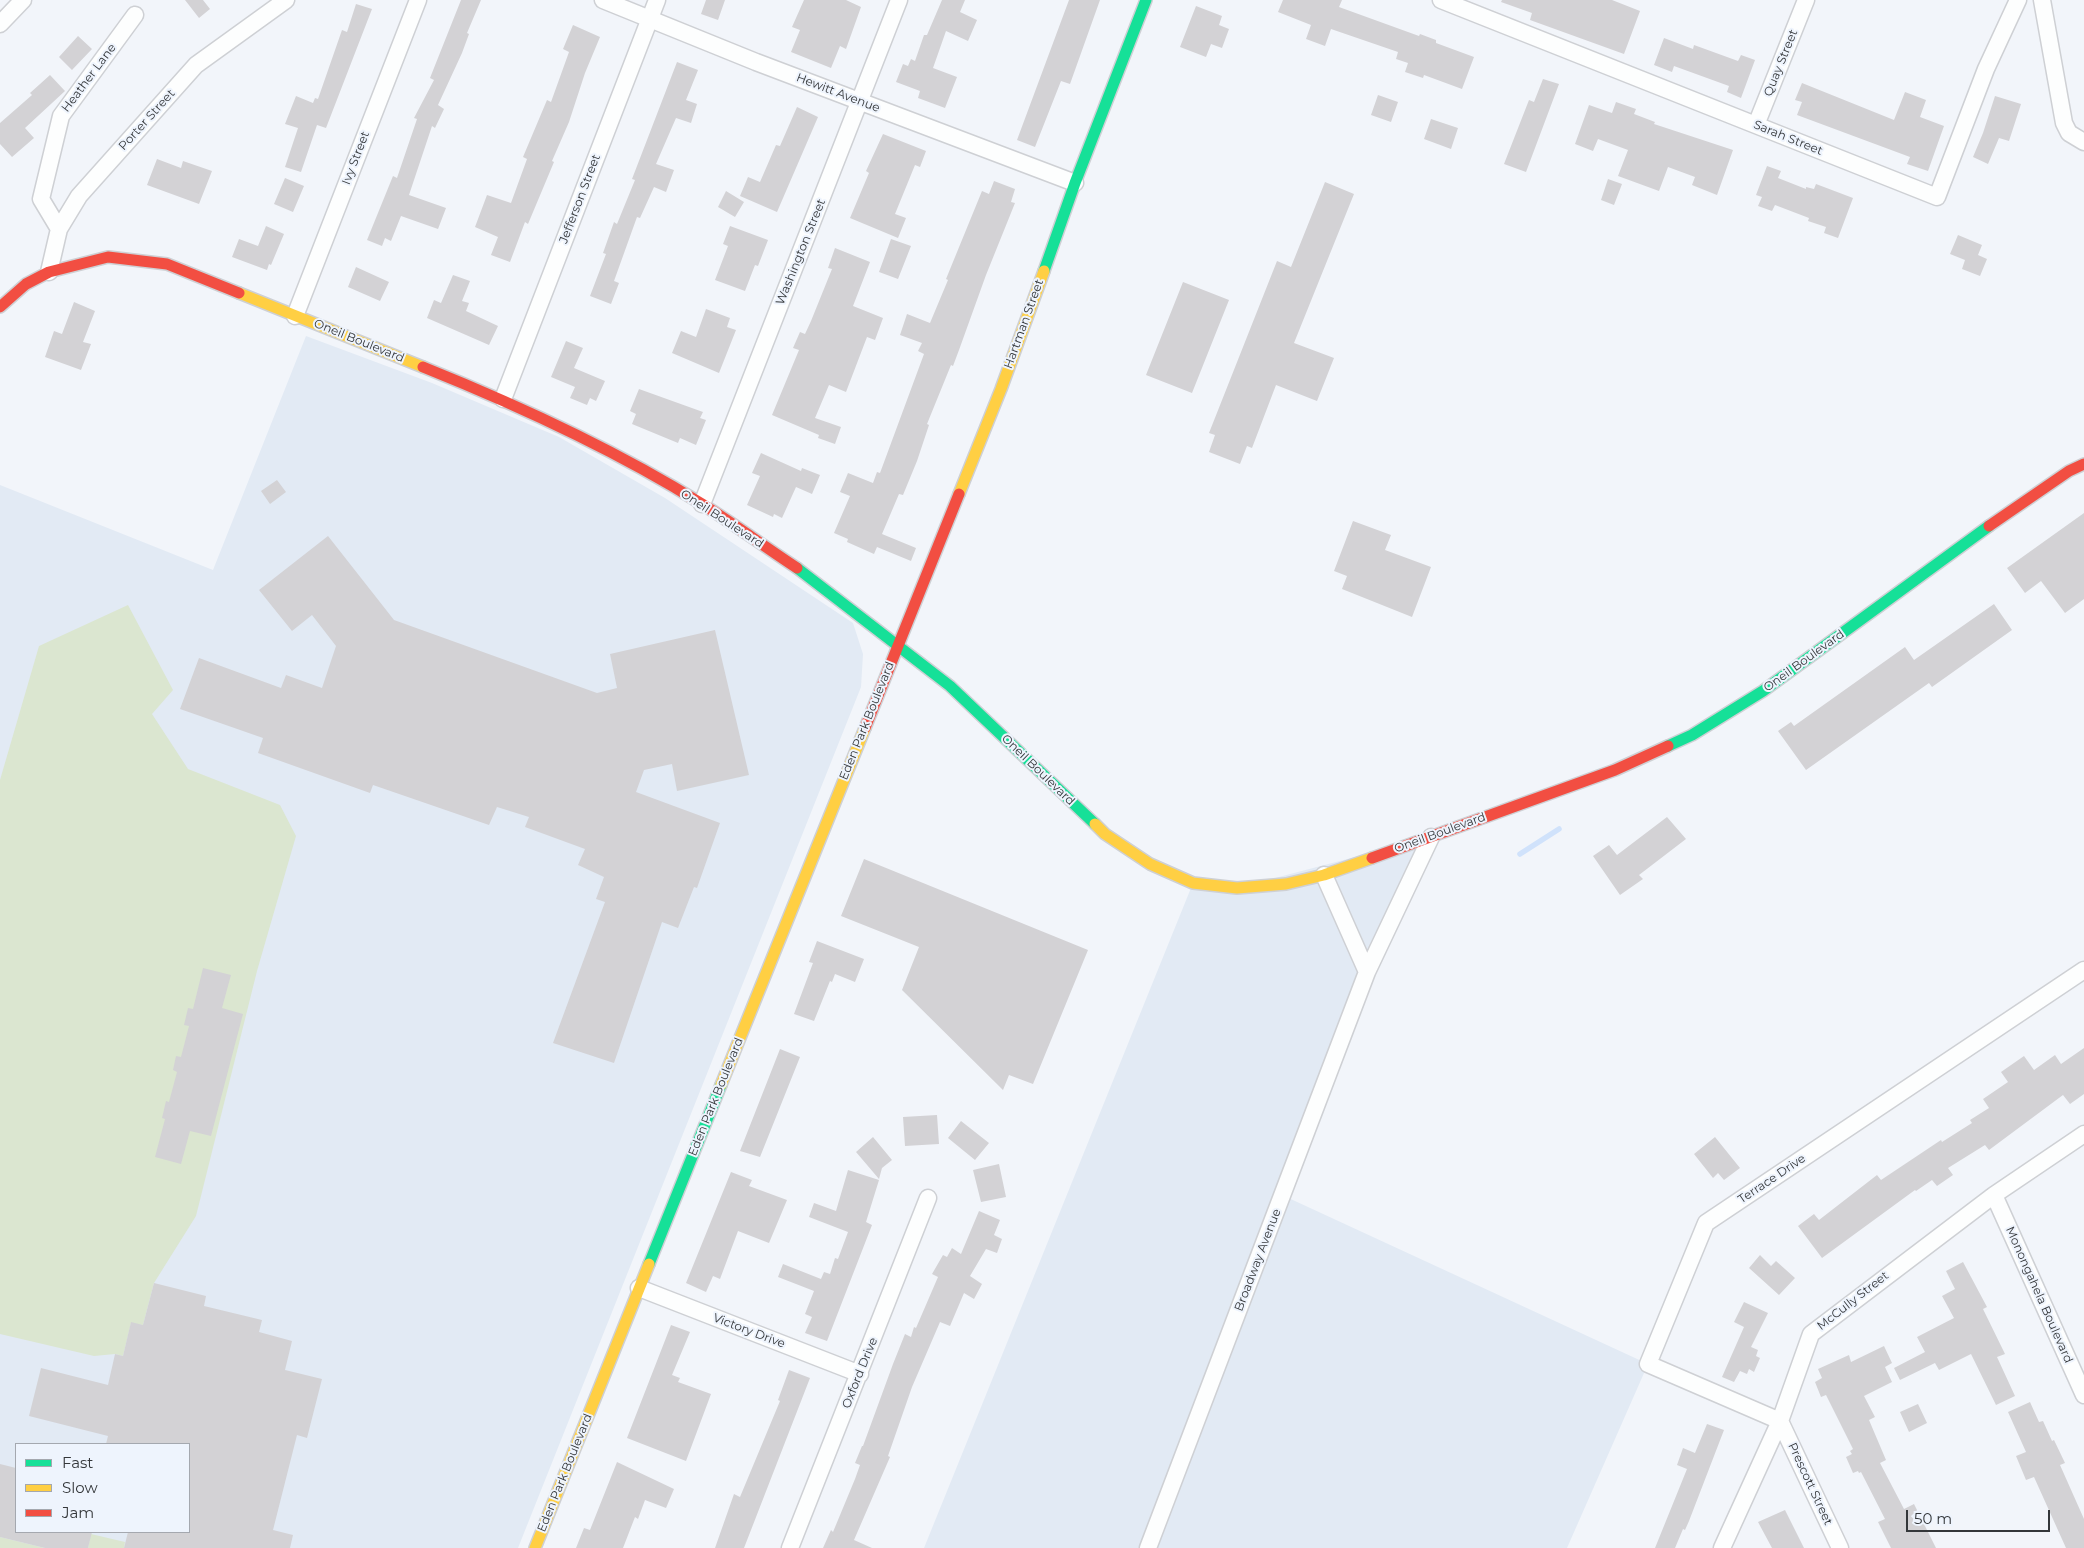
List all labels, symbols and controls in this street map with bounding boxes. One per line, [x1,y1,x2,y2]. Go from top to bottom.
street label: Quay Street [1761,27,1801,99]
street label: Heather Lane [59,41,119,115]
street label: Hewitt Avenue [794,70,882,116]
street label: Porter Street [116,87,178,153]
street label: Sarah Street [1751,118,1825,158]
street label: Ivy Street [339,129,373,187]
street label: Jefferson Street [556,152,604,246]
street label: Washington Street [773,197,829,307]
street label: Hartman Street [1001,277,1047,371]
street label: Oneil Boulevard [312,316,406,366]
street label: Oneil Boulevard [678,487,766,551]
street label: Oneil Boulevard [1761,627,1847,695]
street label: Eden Park Boulevard [837,660,897,782]
street label: Oneil Boulevard [998,731,1078,809]
street label: Oneil Boulevard [1392,810,1488,856]
street label: Eden Park Boulevard [686,1036,746,1158]
street label: Terrace Drive [1736,1151,1808,1207]
street label: Broadway Avenue [1232,1207,1284,1313]
street label: Monongahela Boulevard [2002,1224,2076,1366]
street label: McCully Street [1814,1269,1892,1333]
street label: Victory Drive [711,1311,787,1351]
street label: Oxford Drive [839,1335,881,1411]
street label: Eden Park Boulevard [535,1412,595,1534]
street label: Prescott Street [1785,1440,1835,1528]
legend [15,1443,190,1533]
text: Fast [62,1453,93,1472]
text: Slow [62,1478,98,1497]
scale bar [1909,1500,2053,1532]
text: Jam [62,1503,94,1522]
text: 50 m [1914,1509,1952,1528]

